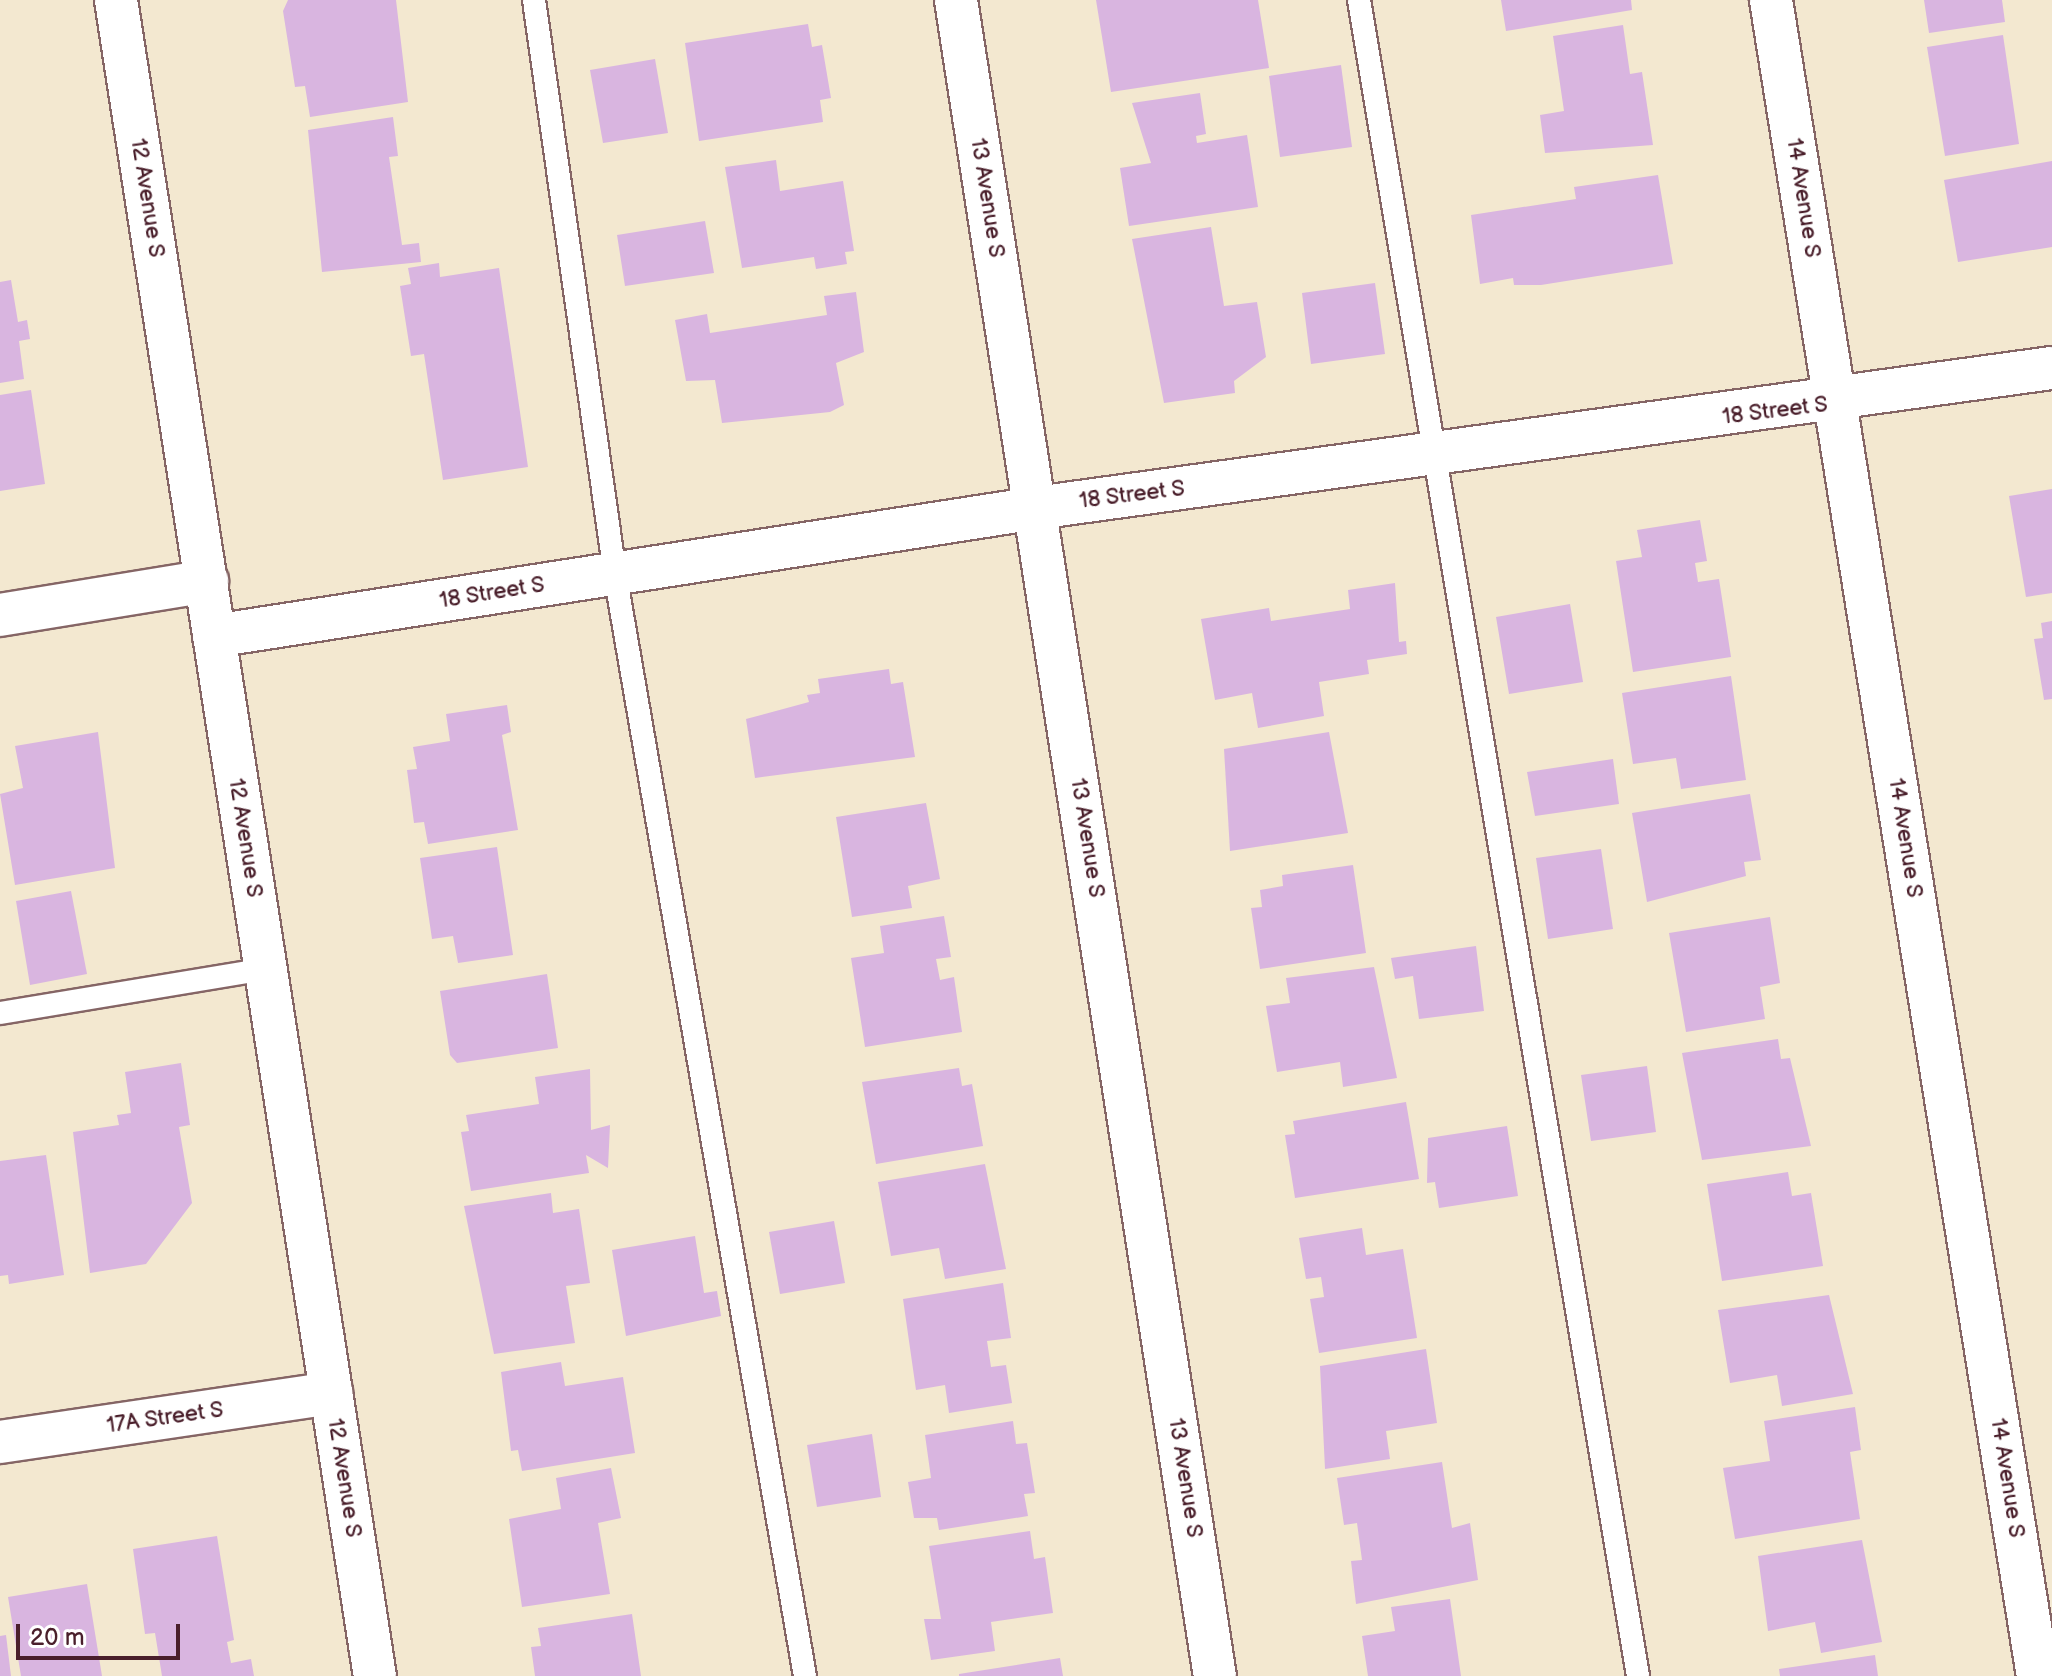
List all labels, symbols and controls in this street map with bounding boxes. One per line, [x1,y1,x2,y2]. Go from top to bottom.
street label: 12 Avenue S [125,136,169,260]
street label: 13 Avenue S [964,136,1010,260]
street label: 14 Avenue S [1781,136,1825,260]
street label: 18 Street S [1720,391,1830,431]
street label: 18 Street S [1077,475,1187,515]
street label: 18 Street S [437,572,547,614]
street label: 12 Avenue S [223,776,267,900]
street label: 13 Avenue S [1064,776,1110,900]
street label: 14 Avenue S [1883,776,1927,900]
street label: 17A Street S [105,1397,225,1439]
street label: 12 Avenue S [322,1416,366,1540]
street label: 13 Avenue S [1162,1416,1208,1540]
street label: 14 Avenue S [1985,1416,2029,1540]
scale bar [20,1608,184,1658]
text: 20 m [30,1623,85,1652]

